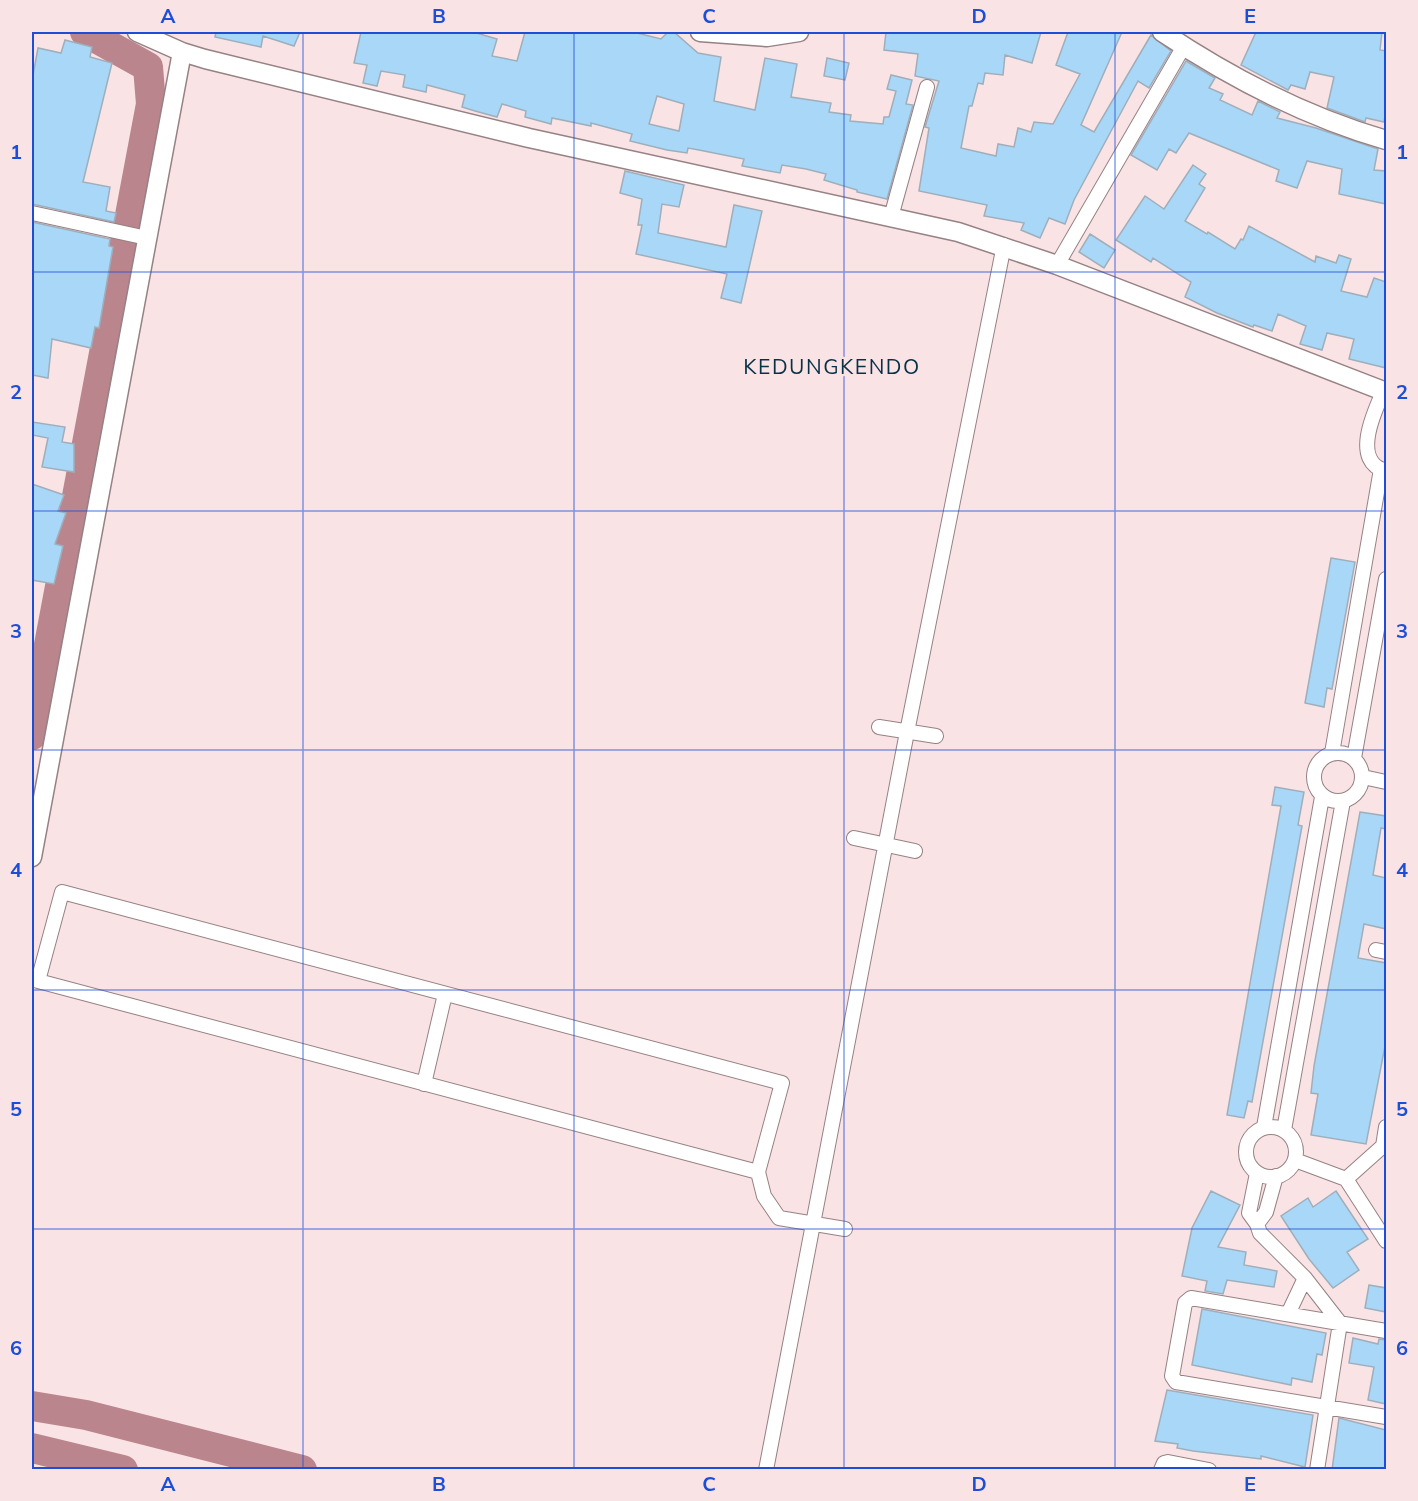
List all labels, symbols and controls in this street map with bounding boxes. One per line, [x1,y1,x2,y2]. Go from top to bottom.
text: A [161,3,176,28]
text: B [432,3,446,28]
text: C [702,3,716,28]
text: D [971,3,987,28]
text: E [1244,3,1256,28]
text: 1 [10,139,22,164]
text: 1 [1396,139,1408,164]
district label: KEDUNGKENDO [743,353,921,379]
text: 2 [10,379,22,404]
text: 2 [1396,379,1408,404]
text: 3 [10,618,22,643]
text: 3 [1396,618,1408,643]
text: 4 [10,857,22,882]
text: 4 [1396,857,1408,882]
text: 5 [10,1096,22,1121]
text: 5 [1396,1096,1408,1121]
text: 6 [10,1335,22,1360]
text: 6 [1396,1335,1408,1360]
text: A [161,1471,176,1496]
text: B [432,1471,446,1496]
text: C [702,1471,716,1496]
text: D [971,1471,987,1496]
text: E [1244,1471,1256,1496]

